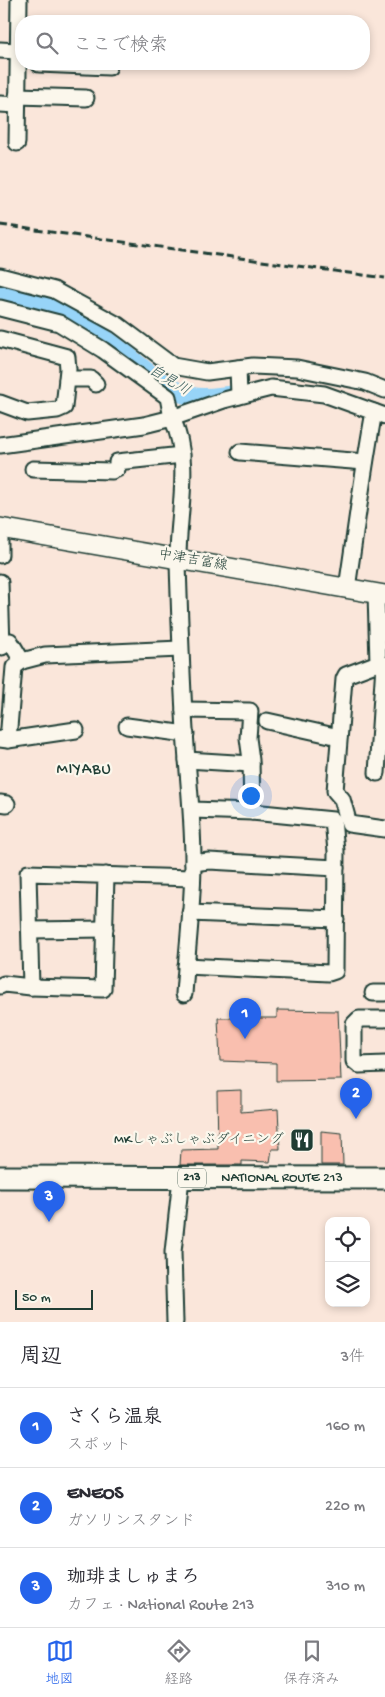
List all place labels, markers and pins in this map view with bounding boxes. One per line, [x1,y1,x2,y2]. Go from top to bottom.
pin: 1 [229,998,261,1039]
pin: 2 [340,1078,372,1119]
restaurant icon: MKしゃぶしゃぶダイニング [289,1127,315,1153]
place label: MKしゃぶしゃぶダイニング [114,1132,284,1149]
pin: 3 [33,1181,65,1222]

